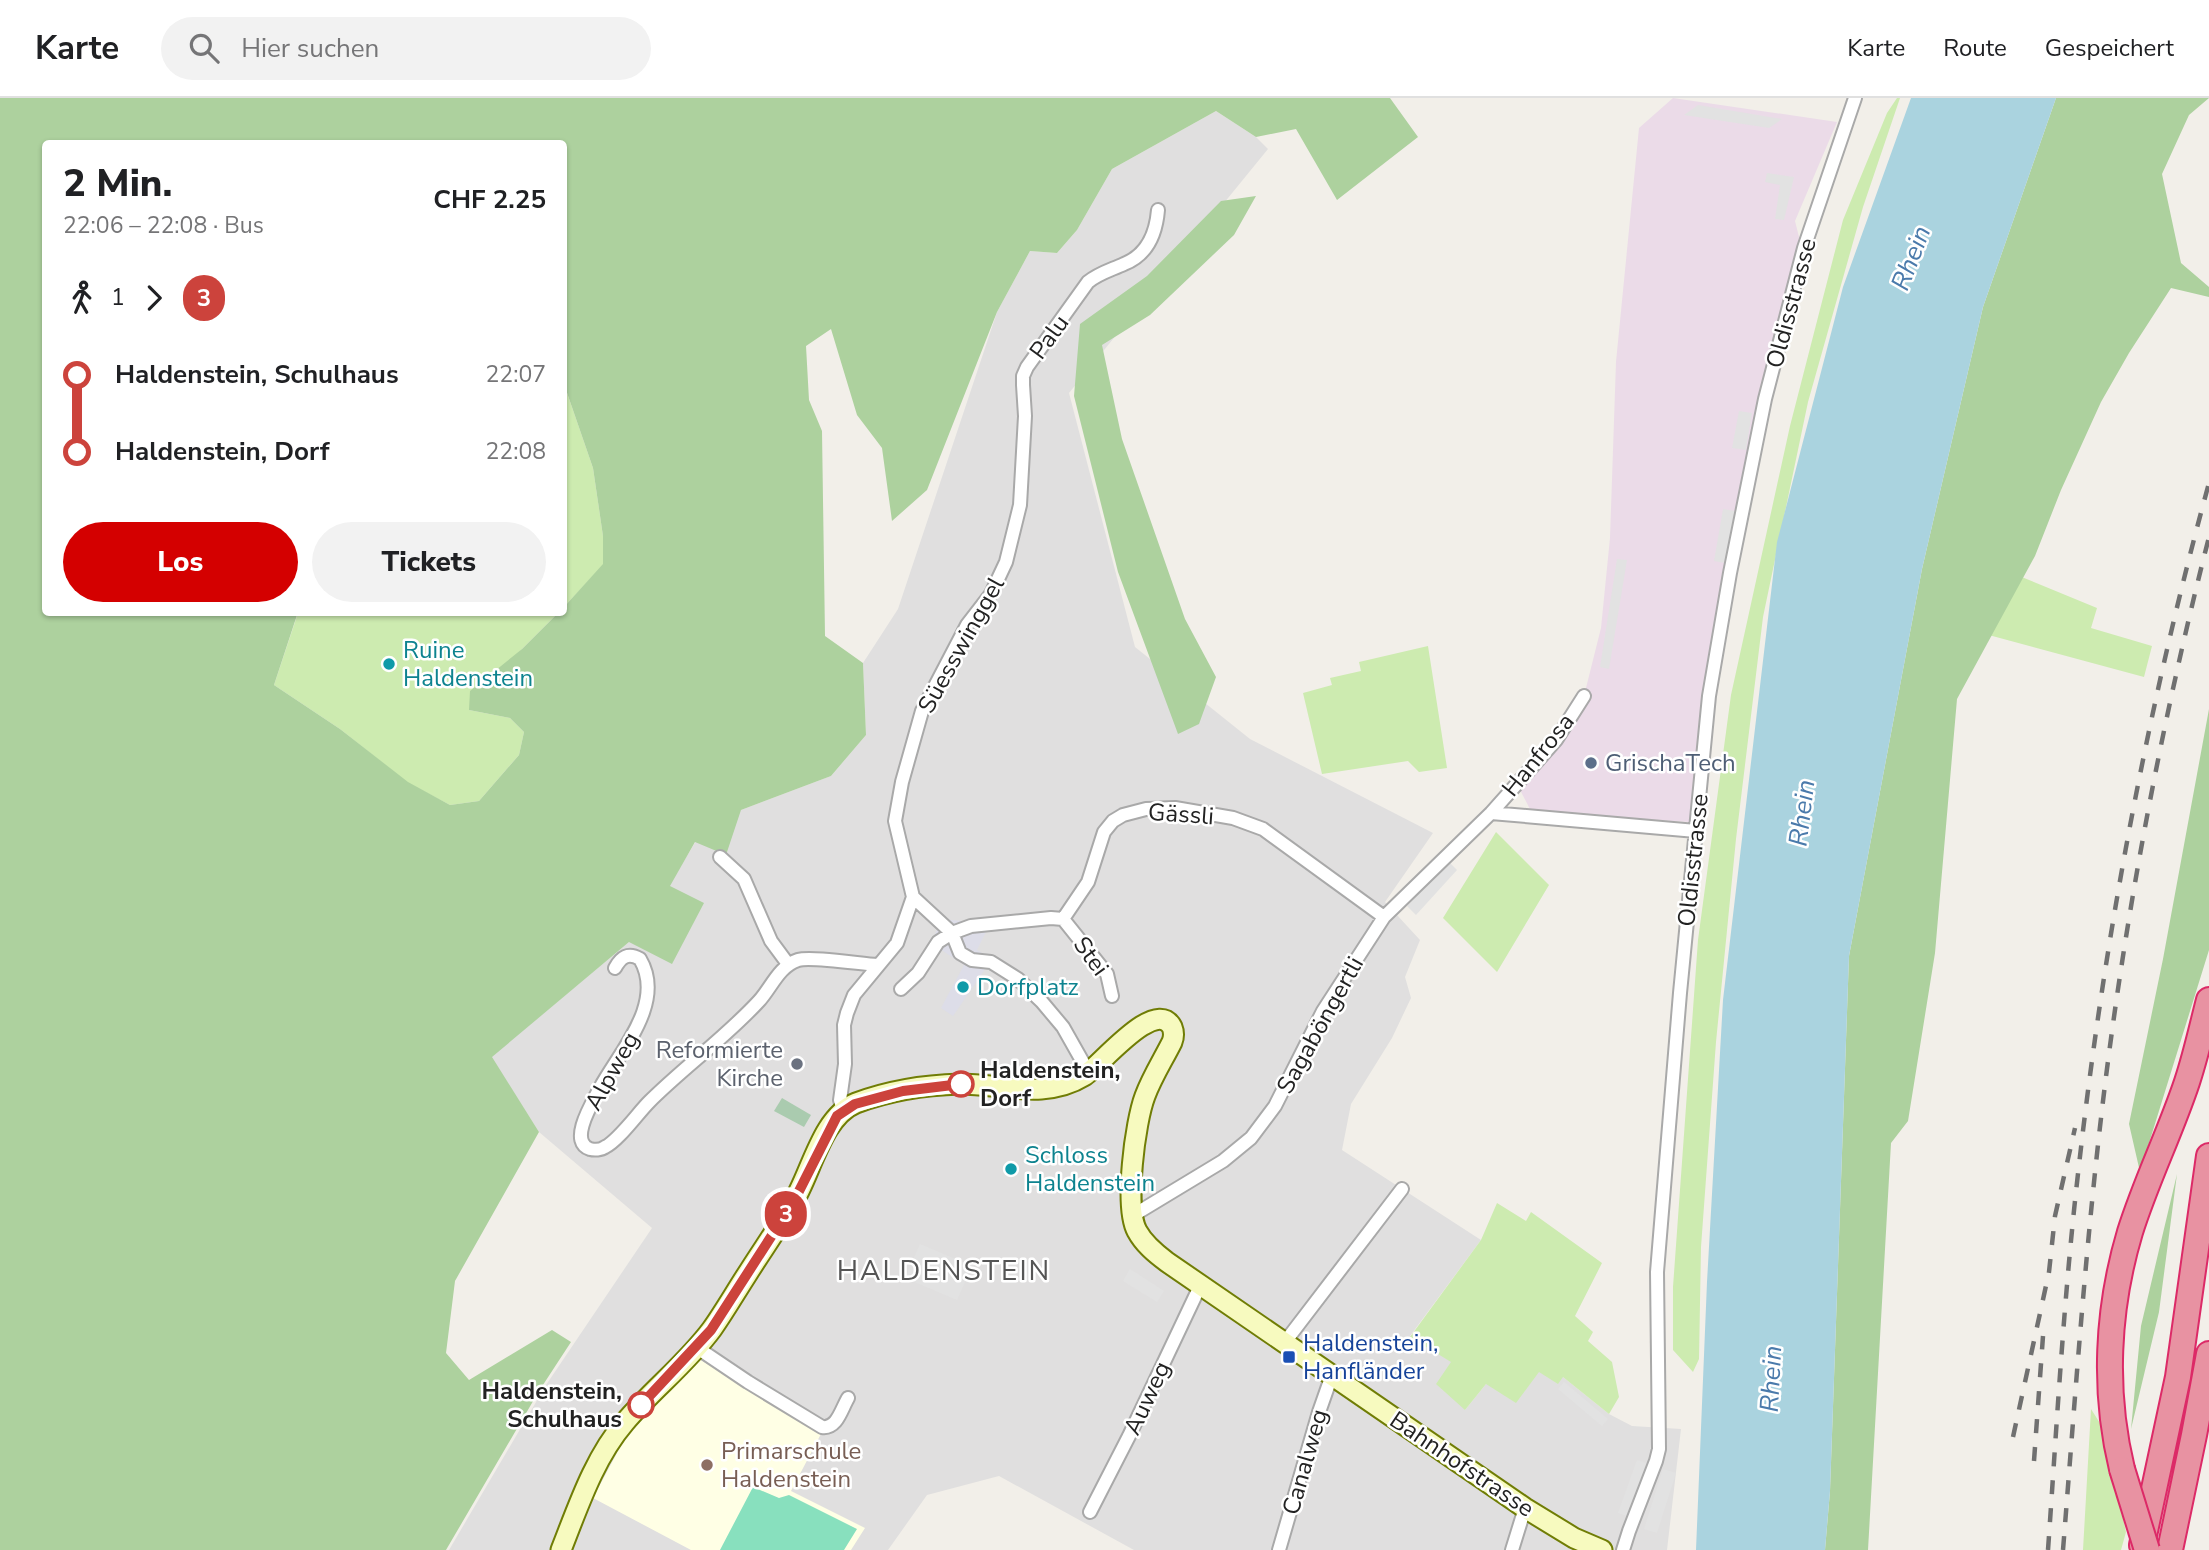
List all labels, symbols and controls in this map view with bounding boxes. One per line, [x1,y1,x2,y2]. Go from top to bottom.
search box [161,17,651,80]
text: Karte [35,26,119,71]
icon: search [185,29,223,67]
text: Hier suchen [241,31,379,66]
text: Karte [1847,32,1905,64]
text: Route [1943,32,2007,64]
text: Gespeichert [2045,32,2174,64]
text: 2 Min. [63,158,172,209]
text: CHF 2.25 [433,182,546,217]
text: 22:06 – 22:08 · Bus [63,210,264,241]
water label: Rhein [1883,221,1939,295]
street label: Oldisstrasse [1758,234,1824,372]
icon: walk [63,279,101,317]
icon: forward [135,279,173,317]
text: 1 [111,282,125,313]
text: 3 [197,282,211,314]
street label: Palu [1022,308,1076,366]
text: Haldenstein, Schulhaus [115,357,399,392]
text: 22:07 [486,359,546,390]
text: Haldenstein, Dorf [115,434,329,469]
text: 22:08 [486,436,546,467]
button: Los [63,522,298,602]
button: Tickets [312,522,546,602]
street label: Süesswinggel [910,571,1012,719]
place label: Ruine Haldenstein [403,634,533,694]
marker: Ruine Haldenstein [381,656,397,672]
street label: Hanfrosa [1495,707,1581,803]
place label: GrischaTech [1605,747,1736,779]
marker: GrischaTech [1583,755,1599,771]
water label: Rhein [1781,778,1823,848]
street label: Oldisstrasse [1670,792,1716,928]
street label: Gässli [1147,796,1215,832]
street label: Stei [1066,930,1116,982]
street label: Sagaböngertli [1269,951,1371,1099]
place label: Dorfplatz [977,971,1079,1003]
marker: Dorfplatz [955,979,971,995]
street label: Alpweg [577,1026,647,1116]
place label: Reformierte Kirche [656,1034,783,1094]
place label: Haldenstein, Dorf [980,1054,1120,1114]
marker: Reformierte Kirche [789,1056,805,1072]
marker: Haldenstein, Dorf [948,1071,974,1097]
place label: Schloss Haldenstein [1025,1139,1155,1199]
marker: Schloss Haldenstein [1003,1161,1019,1177]
line badge: 3 [763,1191,809,1237]
text: 3 [779,1198,793,1230]
district label: HALDENSTEIN [837,1252,1051,1290]
place label: Haldenstein, Hanfländer [1303,1327,1439,1387]
water label: Rhein [1752,1345,1790,1413]
marker: Haldenstein, Hanfländer [1281,1349,1297,1365]
street label: Auweg [1116,1356,1178,1440]
place label: Haldenstein, Schulhaus [482,1375,622,1435]
marker: Haldenstein, Schulhaus [628,1392,654,1418]
street label: Bahnhofstrasse [1383,1404,1541,1524]
street label: Canalweg [1275,1405,1335,1519]
place label: Primarschule Haldenstein [721,1435,861,1495]
marker: Primarschule Haldenstein [699,1457,715,1473]

